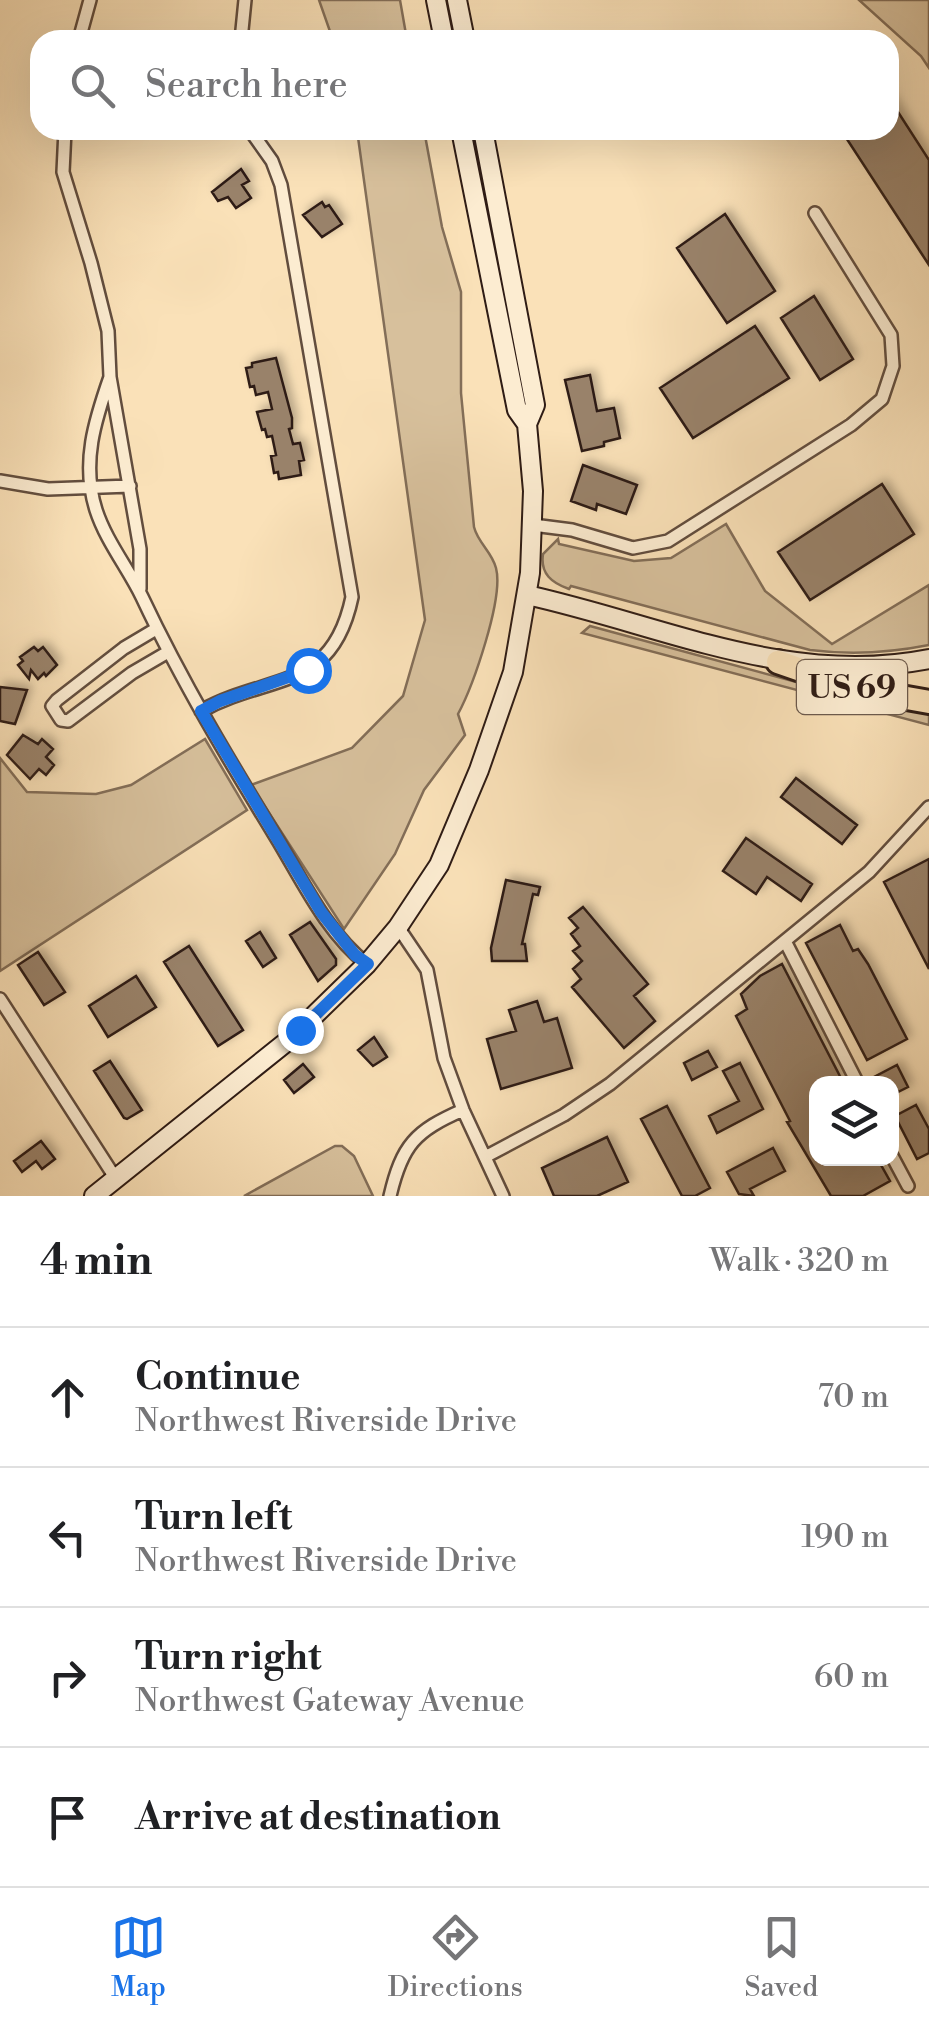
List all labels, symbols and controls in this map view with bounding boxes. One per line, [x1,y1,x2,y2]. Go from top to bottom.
search box [30,30,899,140]
icon: search [65,58,120,113]
text: Search here [145,62,348,109]
route start [286,648,332,694]
road number: US 69 [797,660,907,714]
route end [278,1008,324,1054]
map controls [809,1076,899,1166]
button: layers [809,1076,899,1166]
text: 4 min [40,1235,152,1288]
text: Walk · 320 m [709,1241,889,1281]
text: Continue [135,1354,300,1401]
icon: ahead [40,1370,95,1425]
text: 70 m [818,1377,889,1417]
text: Northwest Riverside Drive [135,1401,517,1441]
text: Turn left [135,1494,292,1541]
icon: left [40,1510,95,1565]
text: 190 m [801,1517,889,1557]
text: Northwest Riverside Drive [135,1541,517,1581]
text: Turn right [135,1634,321,1681]
icon: right [40,1650,95,1705]
text: 60 m [814,1657,889,1697]
text: Northwest Gateway Avenue [135,1681,525,1721]
icon: arrive [40,1790,95,1845]
text: Arrive at destination [135,1794,501,1841]
tab: Map [111,1910,166,2005]
tab: Directions [388,1910,523,2005]
tab: Saved [745,1910,818,2005]

